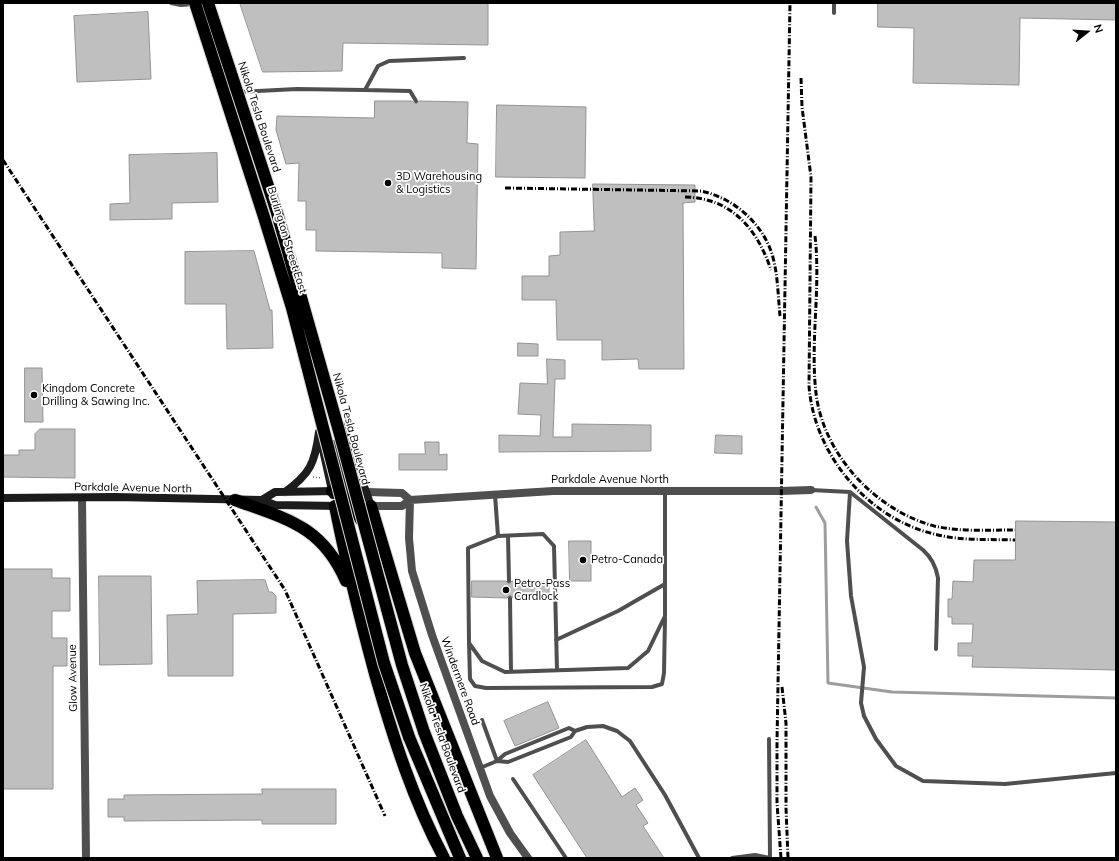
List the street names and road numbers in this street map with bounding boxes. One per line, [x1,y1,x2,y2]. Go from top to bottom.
street label: Nikola Tesla Boulevard [235,60,283,174]
street label: Burlington Street East [264,185,310,295]
street label: Nikola Tesla Boulevard [330,371,372,487]
street label: Parkdale Avenue North [551,473,669,487]
street label: Parkdale Avenue North [74,480,192,496]
street label: Windermere Road [438,635,482,727]
street label: Glow Avenue [66,644,80,712]
street label: Nikola Tesla Boulevard [416,681,468,795]

